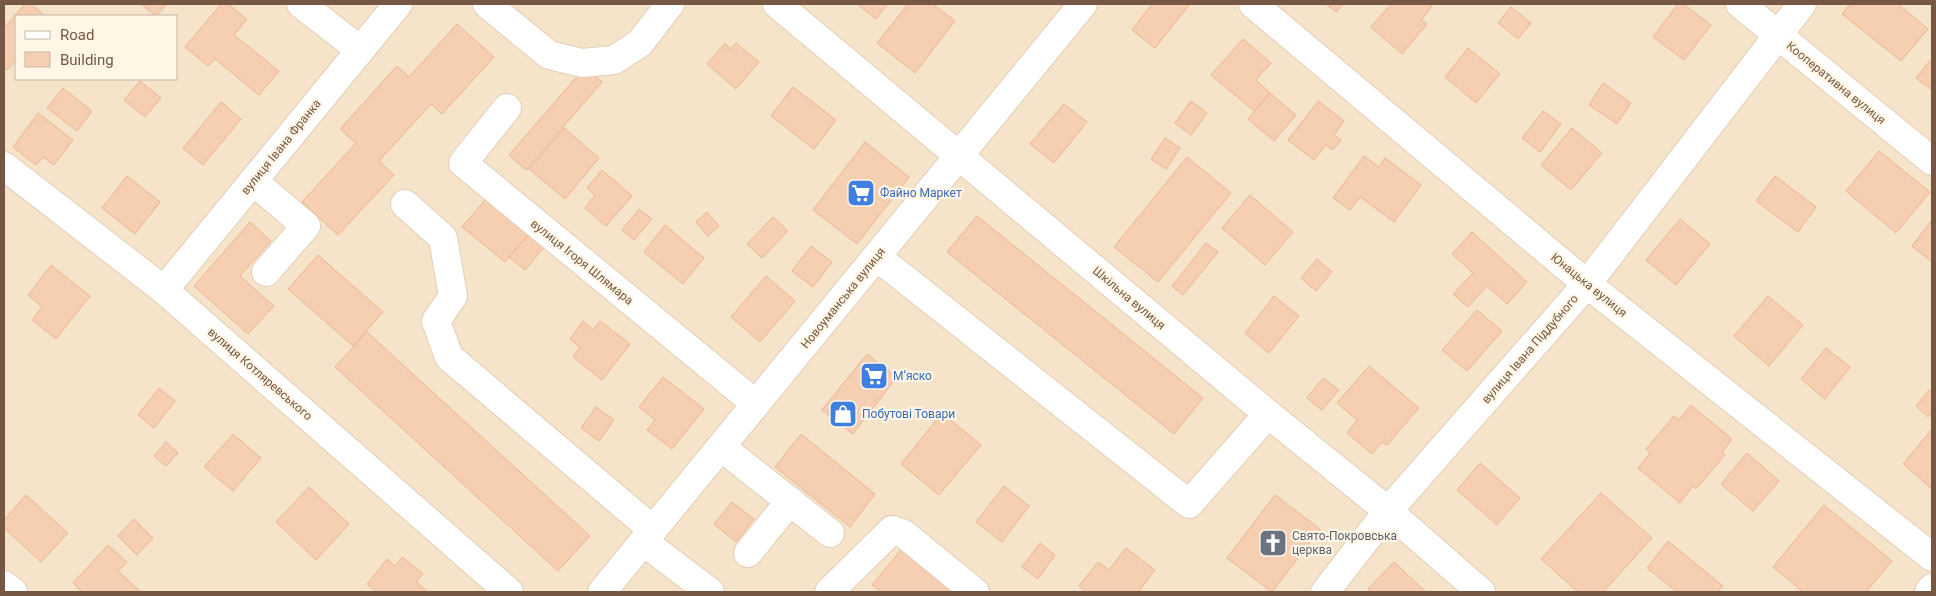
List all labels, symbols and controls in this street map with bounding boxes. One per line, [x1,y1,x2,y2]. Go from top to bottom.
legend [15,15,178,80]
text: Road [60,26,94,44]
street label: Кооперативна вулиця [1784,39,1888,127]
text: Building [60,51,114,69]
street label: вулиця Івана Франка [238,97,324,197]
supermarket icon: Файно Маркет [846,178,876,208]
place label: Файно Маркет [880,186,962,200]
street label: вулиця Ігоря Шлямара [528,216,636,308]
street label: Новоуманська вулиця [798,245,888,351]
street label: Юнацька вулиця [1548,250,1630,320]
street label: Шкільна вулиця [1090,264,1168,332]
street label: вулиця Івана Піддубного [1479,292,1581,406]
street label: вулиця Котляревського [205,325,315,423]
supermarket icon: Мʼяско [859,361,889,391]
place label: Мʼяско [893,369,932,383]
shop icon: Побутові Товари [828,399,858,429]
place label: Побутові Товари [862,407,955,421]
church icon: Свято-Покровська церква [1258,528,1288,558]
place label: Свято-Покровська церква [1292,529,1397,557]

